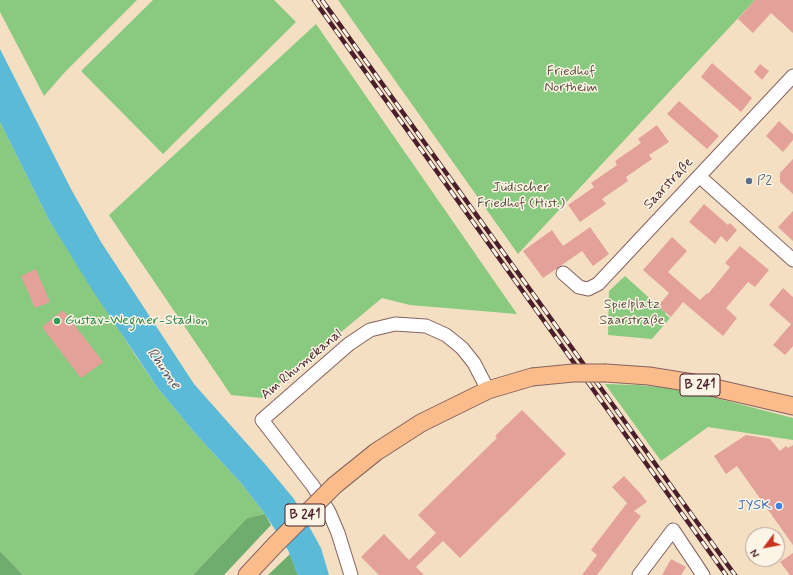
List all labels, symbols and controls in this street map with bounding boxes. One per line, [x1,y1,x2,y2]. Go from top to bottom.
park label: Friedhof Northeim [544,64,598,96]
street label: Saarstraße [641,155,697,213]
place label: P2 [757,173,772,189]
marker: P2 [744,176,754,186]
park label: Jüdischer Friedhof (Hist.) [477,180,565,212]
park label: Spielplatz Saarstraße [600,297,664,330]
place label: Gustav-Wegner-Stadion [65,313,208,329]
marker: Gustav-Wegner-Stadion [52,316,62,326]
street label: Am Rhumekanal [258,326,346,404]
water label: Rhume [142,345,184,393]
road number: B 241 [680,374,720,396]
place label: JYSK [737,498,771,514]
marker: JYSK [774,501,784,511]
road number: B 241 [285,504,325,526]
north arrow [745,527,785,567]
text: N [748,546,764,560]

